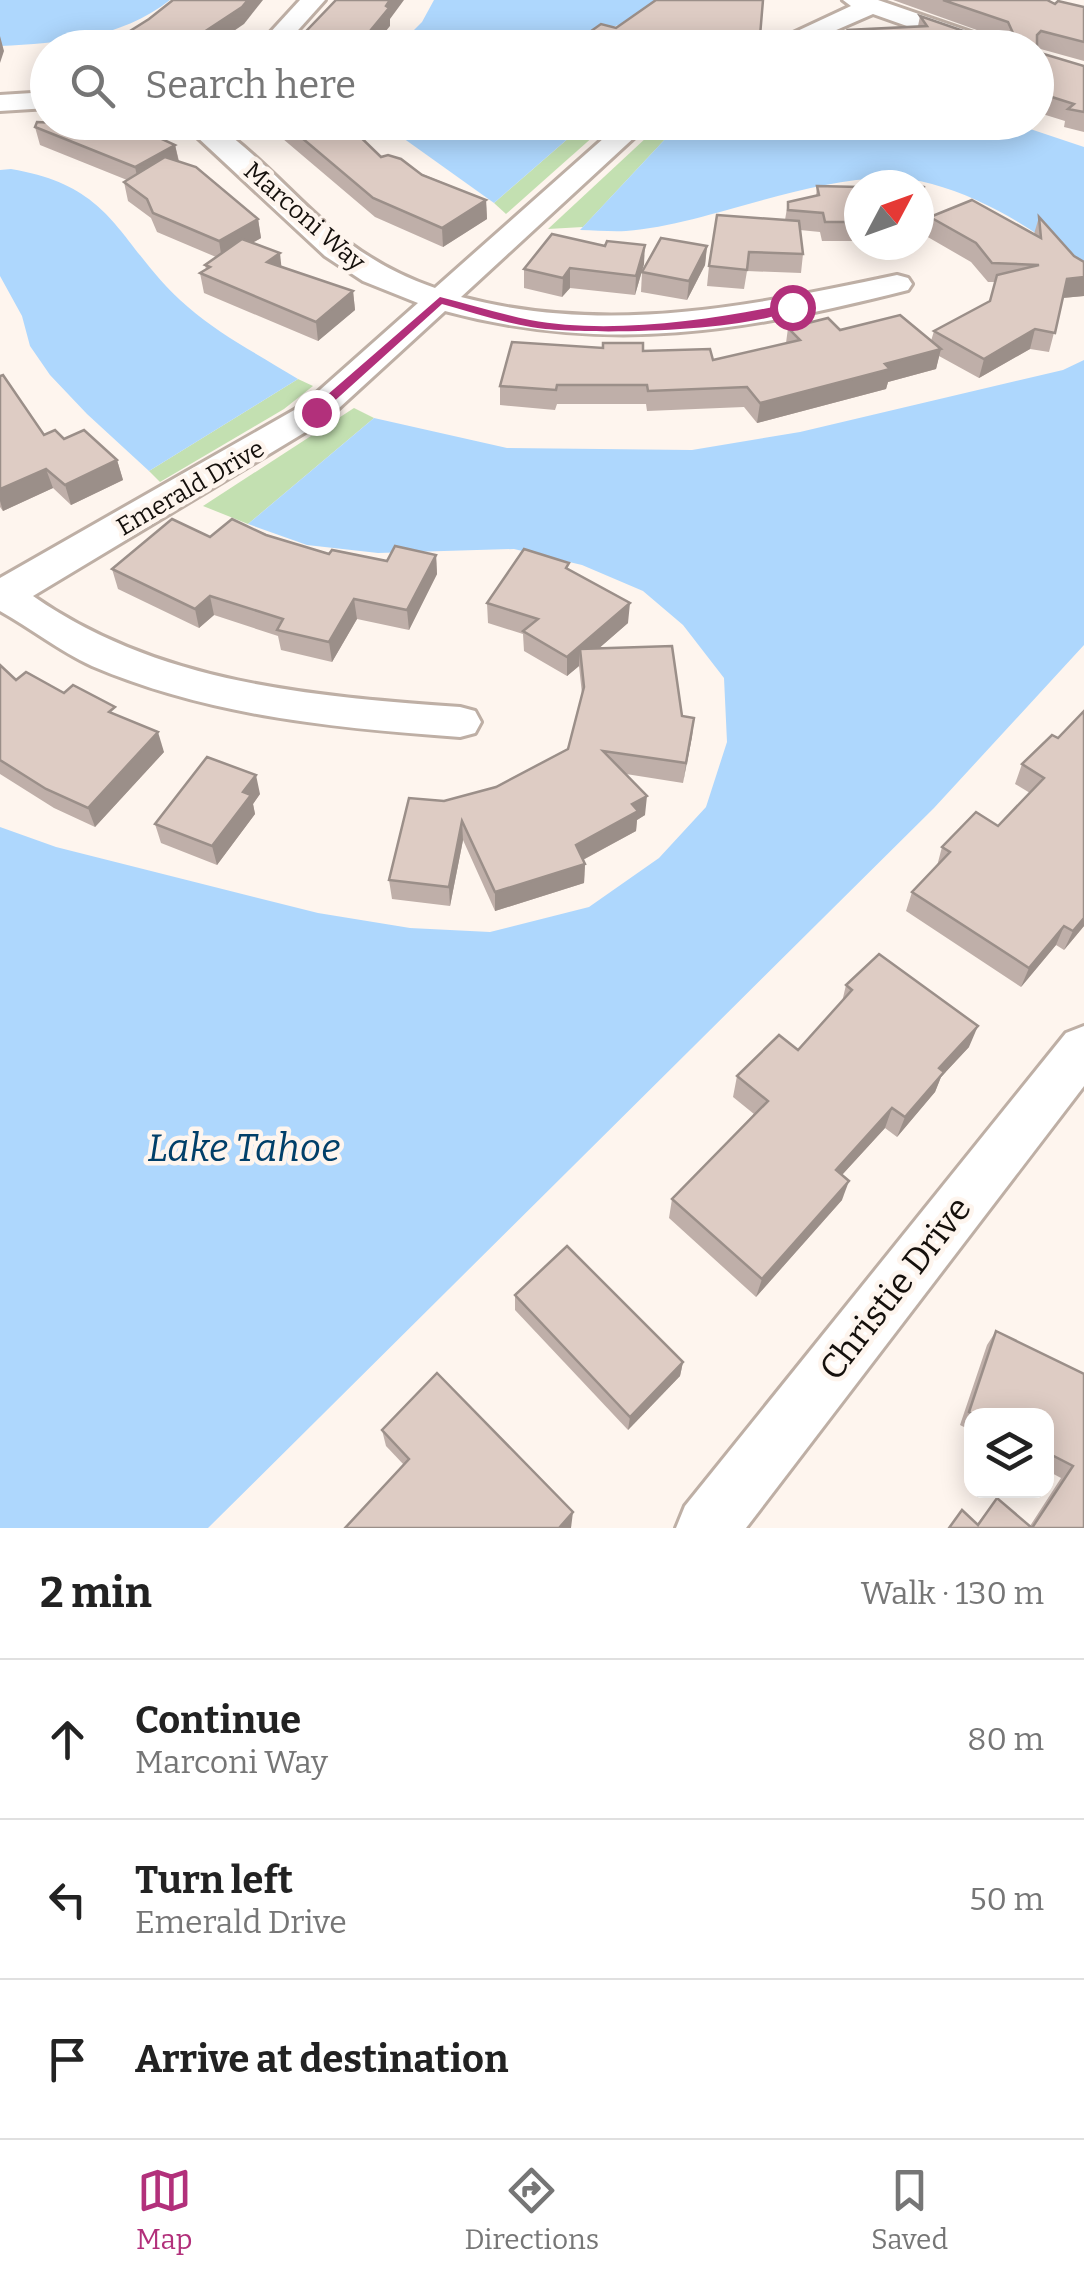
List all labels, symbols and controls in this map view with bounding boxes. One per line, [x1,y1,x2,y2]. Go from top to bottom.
search box [30,30,1054,140]
icon: search [65,58,120,113]
text: Search here [145,62,356,108]
street label: Marconi Way [238,156,372,278]
north arrow [844,170,934,260]
route start [770,285,816,331]
route end [294,390,340,436]
street label: Emerald Drive [111,434,270,542]
water label: Lake Tahoe [148,1125,340,1171]
street label: Christie Drive [810,1188,980,1388]
map controls [964,1408,1054,1498]
button: layers [964,1408,1054,1498]
text: 2 min [40,1568,152,1618]
text: Walk · 130 m [861,1574,1044,1612]
text: Continue [135,1697,301,1743]
icon: ahead [40,1712,95,1767]
text: 80 m [967,1720,1044,1758]
text: Marconi Way [135,1743,328,1781]
text: Turn left [135,1857,293,1903]
icon: left [40,1872,95,1927]
text: 50 m [969,1880,1044,1918]
text: Emerald Drive [135,1903,347,1941]
icon: arrive [40,2032,95,2087]
text: Arrive at destination [135,2036,508,2082]
tab: Map [136,2163,192,2256]
tab: Directions [464,2163,599,2256]
tab: Saved [871,2163,948,2256]

